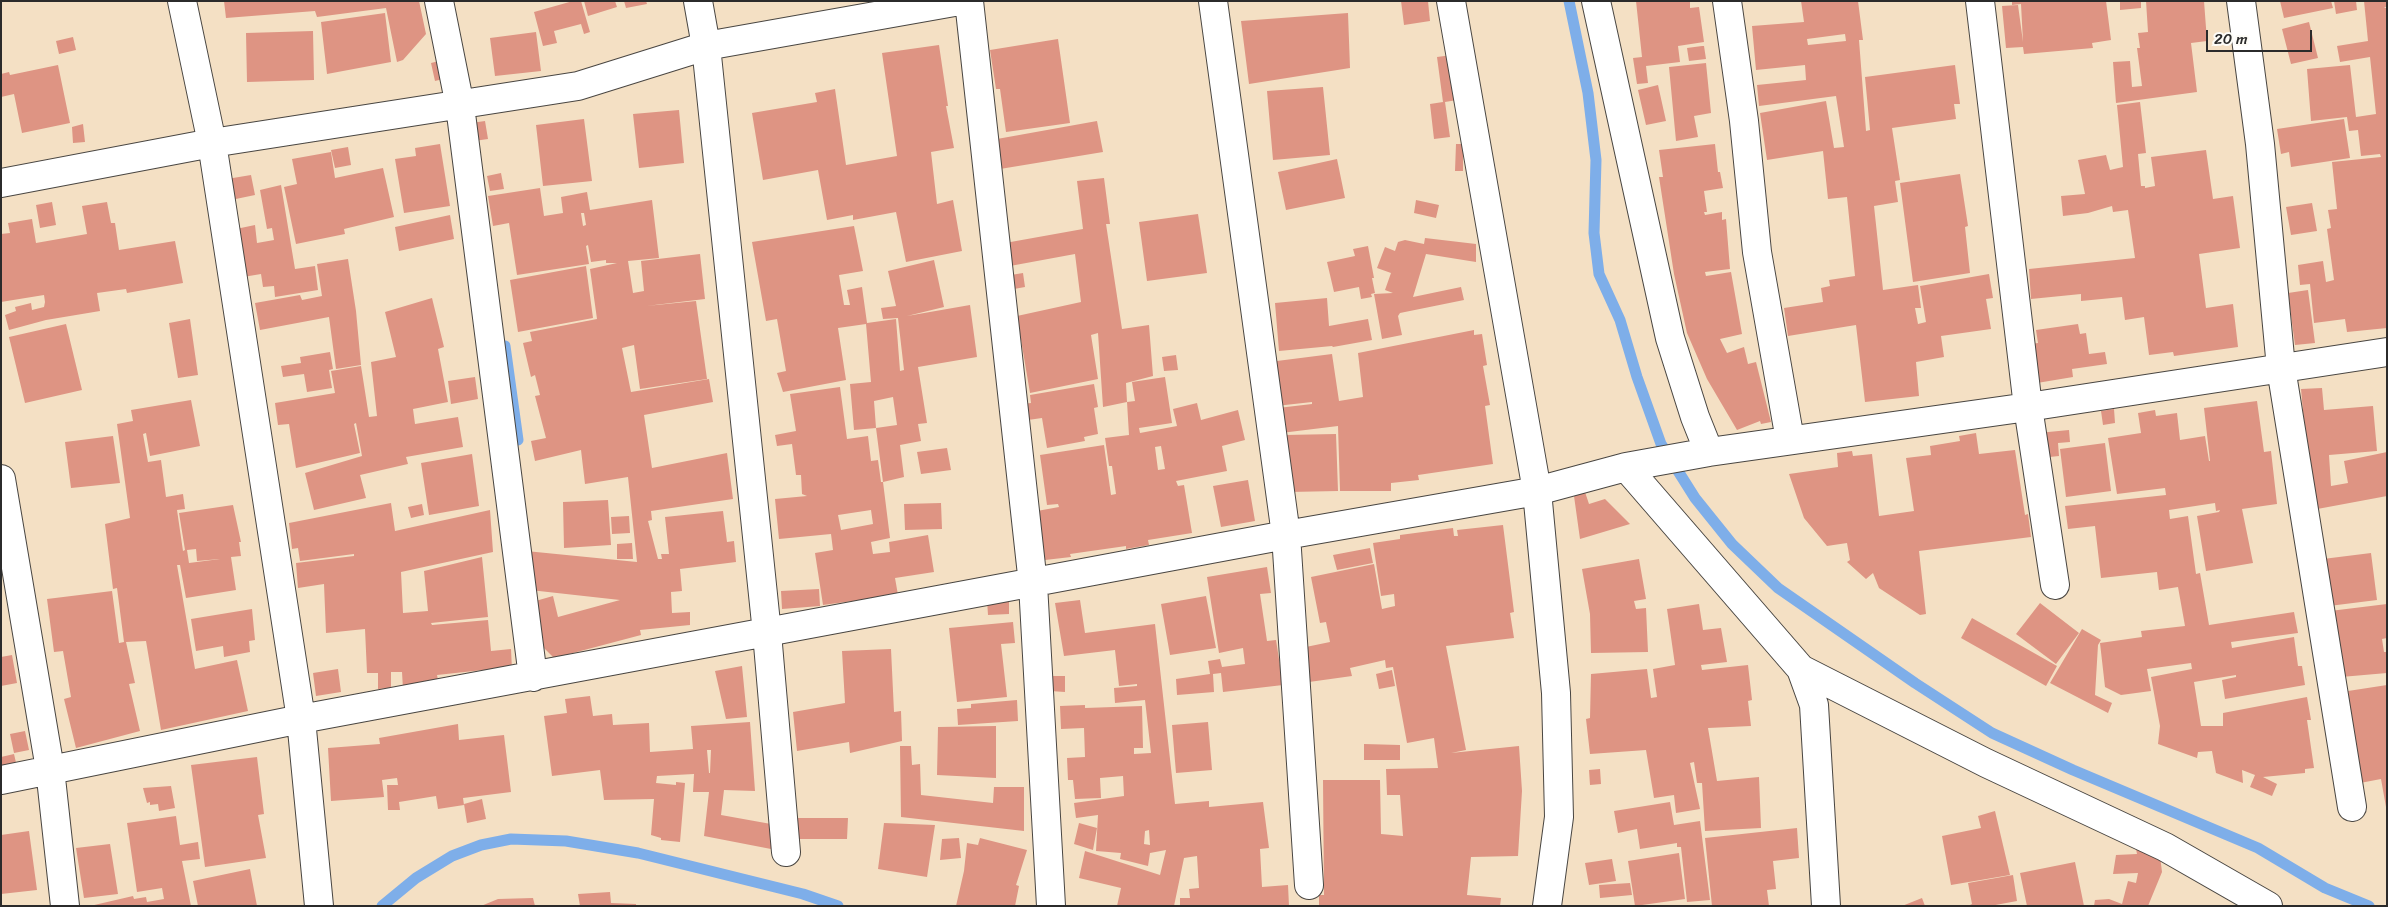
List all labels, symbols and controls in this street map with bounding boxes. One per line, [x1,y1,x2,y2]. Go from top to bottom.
scale bar [2208,20,2314,52]
text: 20 m [2214,26,2248,52]

